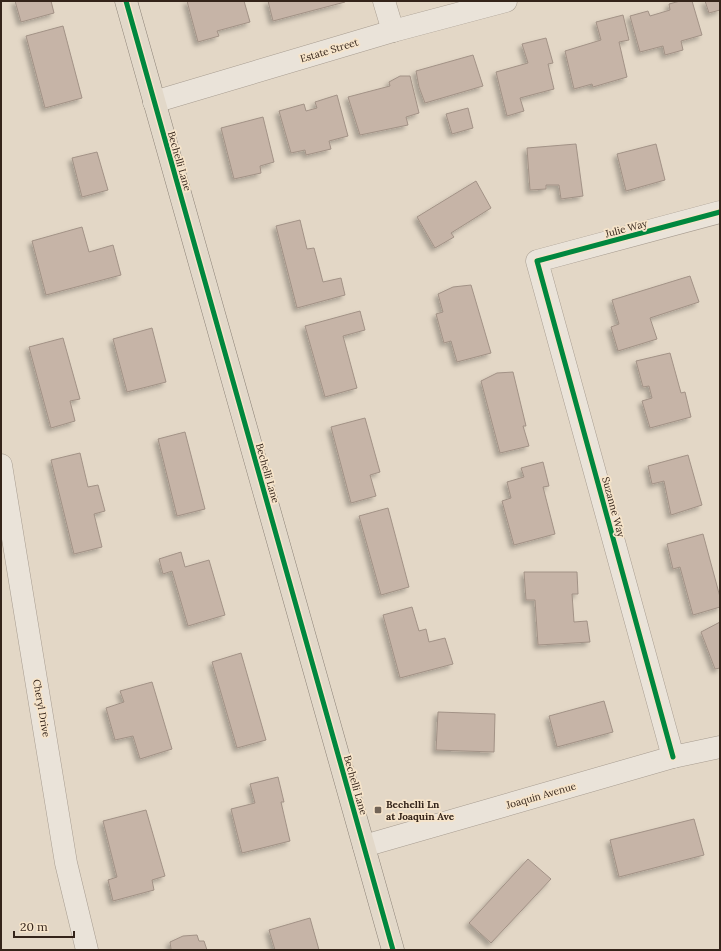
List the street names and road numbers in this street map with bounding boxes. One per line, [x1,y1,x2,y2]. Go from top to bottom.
street label: Estate Street [299,35,360,65]
street label: Bechelli Lane [165,130,194,193]
street label: Julie Way [603,216,649,241]
street label: Bechelli Lane [253,442,282,505]
street label: Suzanne Way [599,476,628,539]
street label: Cheryl Drive [30,678,53,739]
street label: Bechelli Lane [341,754,370,817]
street label: Joaquin Avenue [504,779,578,812]

